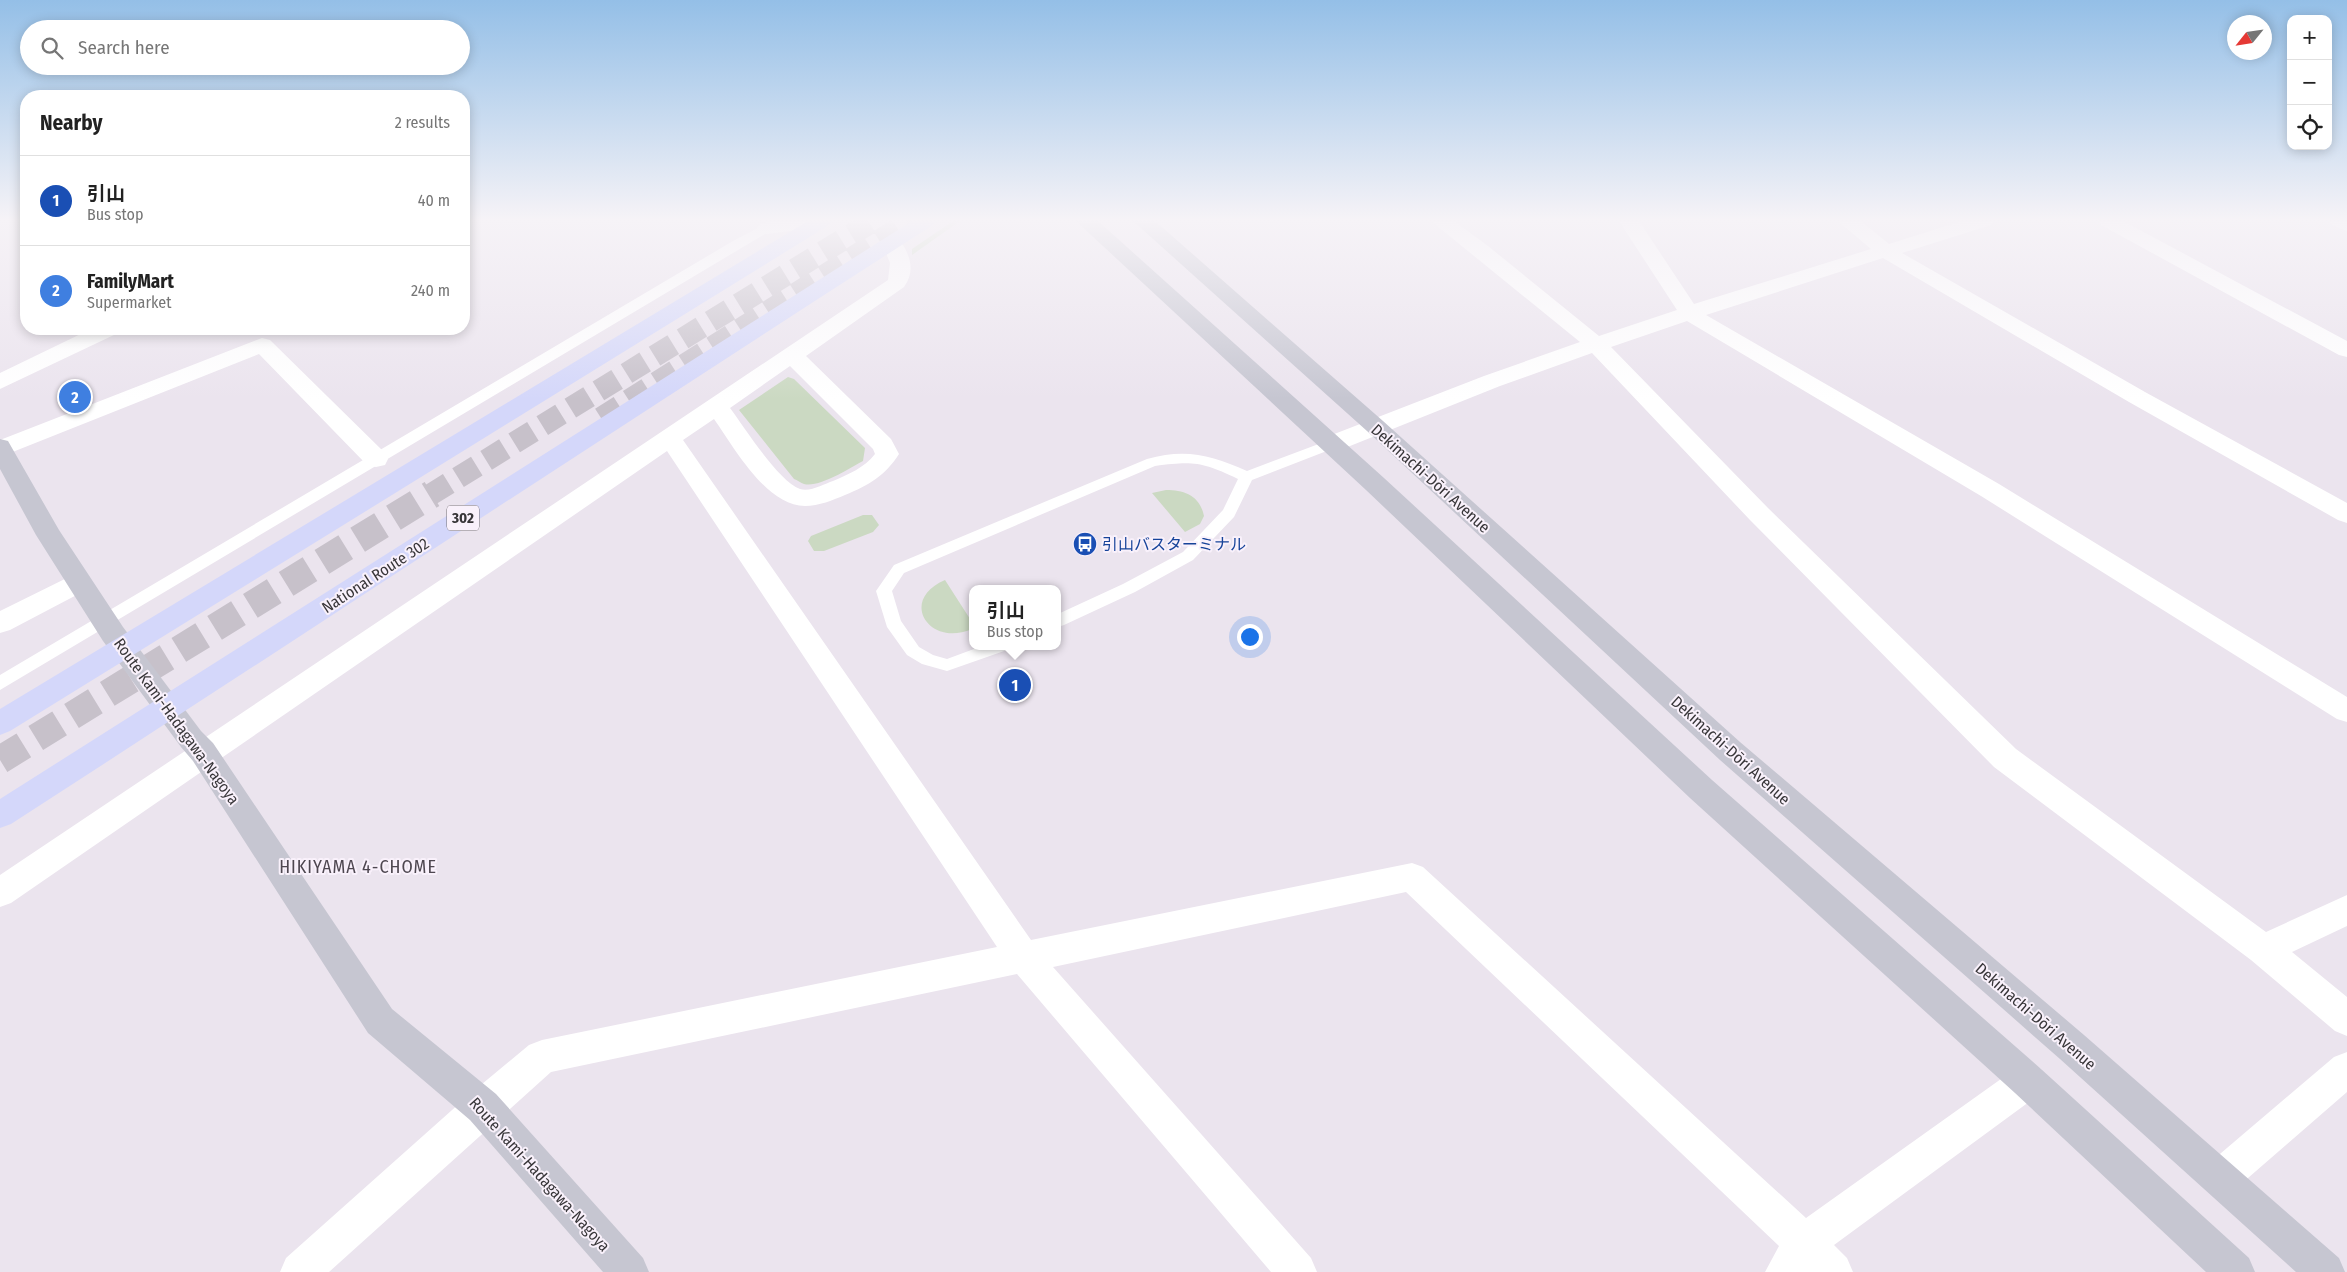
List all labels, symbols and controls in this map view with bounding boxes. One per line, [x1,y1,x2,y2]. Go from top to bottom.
north arrow [2227,15,2272,60]
map controls [2287,15,2332,150]
button: + [2287,15,2332,60]
search box [20,20,470,75]
icon: search [38,34,66,62]
text: Search here [78,36,170,59]
button: − [2287,60,2332,105]
button: locate [2287,105,2332,150]
text: Nearby [40,110,102,136]
text: 2 results [395,113,450,132]
text: 引山 [87,182,125,205]
text: 1 [53,191,59,210]
text: 40 m [418,191,450,210]
text: Bus stop [87,205,143,224]
text: FamilyMart [87,270,174,293]
text: 2 [52,281,60,300]
text: 240 m [411,281,450,300]
text: Supermarket [87,293,171,312]
pin: 2 [59,378,91,416]
street label: Dekimachi-Dōri Avenue [1367,420,1494,537]
road number: 302 [447,506,479,530]
bus stop icon: 引山バスターミナル [1072,531,1098,557]
street label: National Route 302 [318,534,432,617]
place label: 引山バスターミナル [1102,535,1246,554]
popup [969,585,1061,650]
text: 引山 [987,599,1025,622]
text: Bus stop [987,622,1043,641]
your location [1237,624,1263,650]
street label: Route Kami-Hadagawa-Nagoya [110,635,243,808]
pin: 1 [999,666,1031,704]
street label: Dekimachi-Dōri Avenue [1667,692,1794,809]
district label: HIKIYAMA 4-CHOME [279,856,437,878]
street label: Dekimachi-Dōri Avenue [1972,959,2100,1074]
street label: Route Kami-Hadagawa-Nagoya [465,1093,614,1255]

